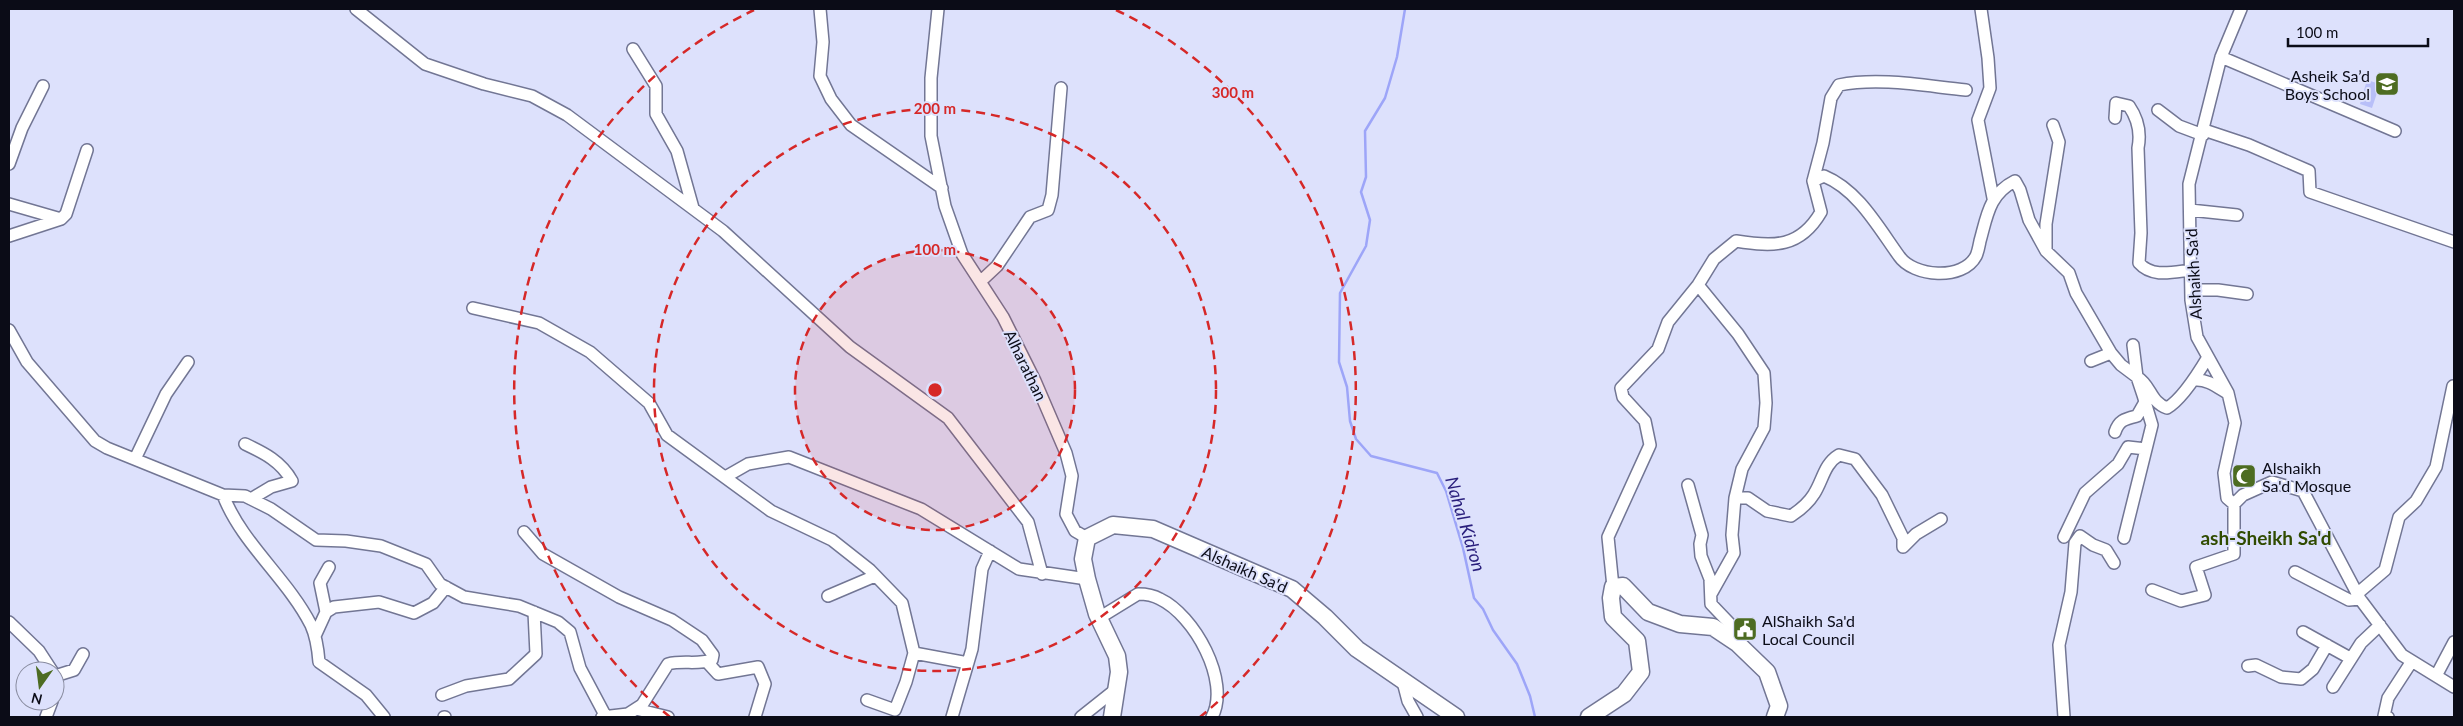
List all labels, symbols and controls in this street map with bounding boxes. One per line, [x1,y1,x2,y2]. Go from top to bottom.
scale bar [2288,15,2428,47]
text: 100 m [2296,23,2338,41]
place label: Asheik Sa’d Boys School [2285,66,2370,103]
school or university icon: Asheik Sa’d Boys School [2374,71,2400,97]
text: 300 m [1212,83,1254,101]
text: 200 m [914,99,956,117]
street label: Alshaikh Sa'd [2181,228,2205,320]
text: 100 m [914,240,956,258]
street label: Alharathan [1001,326,1051,404]
centre of rings [926,381,944,399]
place label: Alshaikh Sa'd Mosque [2262,458,2351,495]
mosque icon: Alshaikh Sa'd Mosque [2231,463,2257,489]
water label: Nahal Kidron [1441,474,1491,574]
district label: ash-Sheikh Sa'd [2200,526,2332,549]
street label: Alshaikh Sa'd [1199,542,1291,596]
place label: AlShaikh Sa'd Local Council [1762,611,1855,648]
public building icon: AlShaikh Sa'd Local Council [1732,616,1758,642]
north arrow [15,661,65,711]
text: N [29,690,44,709]

